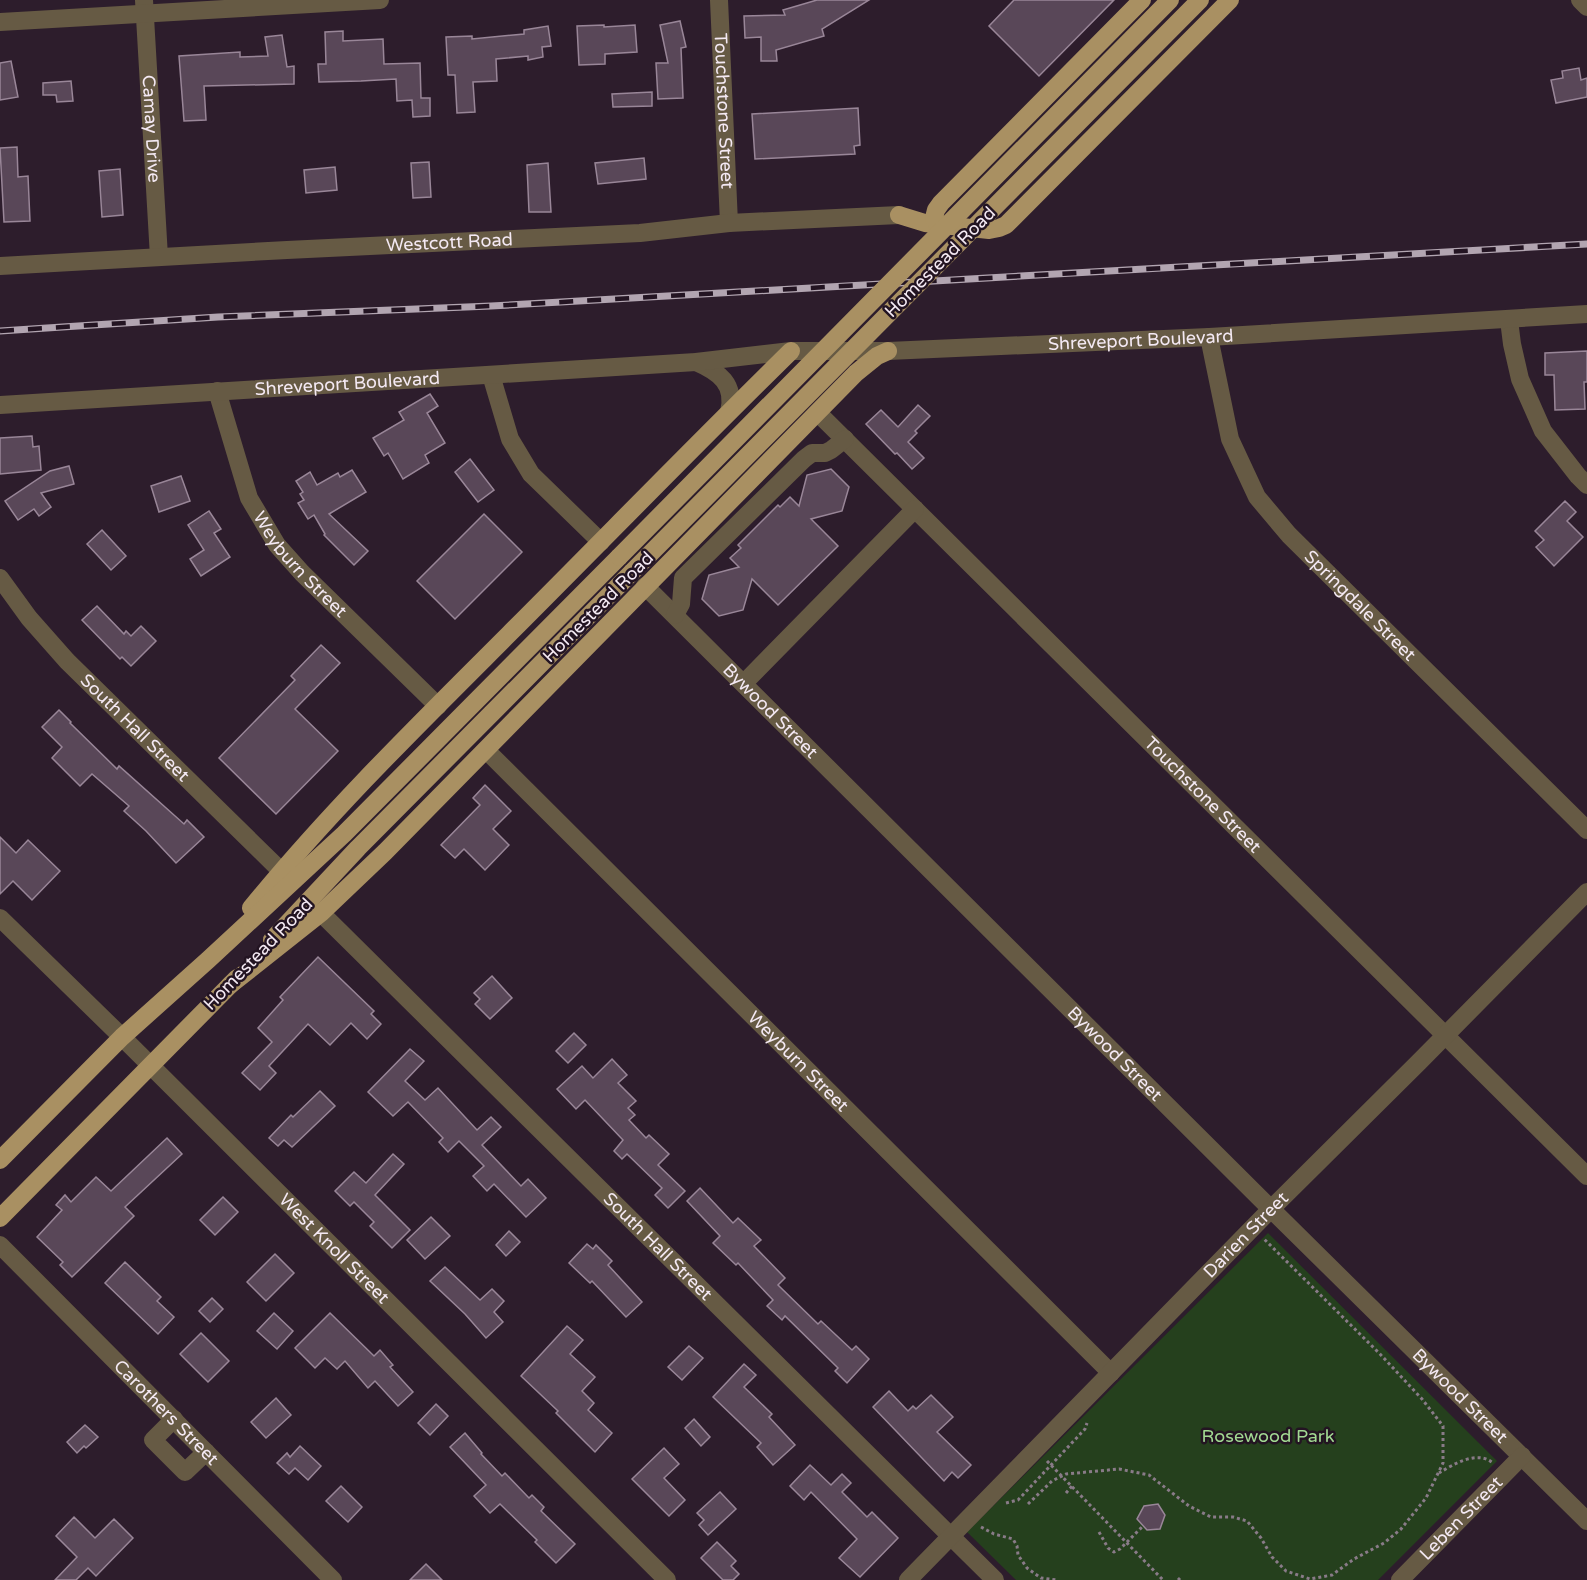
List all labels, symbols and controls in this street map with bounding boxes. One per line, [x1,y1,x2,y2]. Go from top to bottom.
street label: Touchstone Street [709,32,738,189]
street label: Camay Drive [137,74,166,183]
street label: Homestead Road [880,202,1000,322]
street label: Westcott Road [385,228,513,256]
street label: Shreveport Boulevard [1048,325,1234,355]
street label: Shreveport Boulevard [254,367,441,400]
street label: Weyburn Street [249,507,352,622]
street label: Springdale Street [1300,545,1421,666]
street label: Homestead Road [538,547,658,667]
street label: Bywood Street [718,659,823,763]
street label: South Hall Street [76,669,194,786]
street label: Touchstone Street [1140,732,1266,858]
street label: Homestead Road [199,893,317,1015]
street label: Bywood Street [1063,1002,1167,1106]
street label: Weyburn Street [743,1006,853,1116]
street label: Darien Street [1199,1187,1293,1283]
street label: South Hall Street [599,1188,717,1305]
street label: West Knoll Street [274,1189,394,1308]
street label: Bywood Street [1408,1344,1513,1448]
street label: Carothers Street [109,1355,224,1470]
park label: Rosewood Park [1201,1425,1335,1447]
street label: Leben Street [1415,1471,1507,1565]

